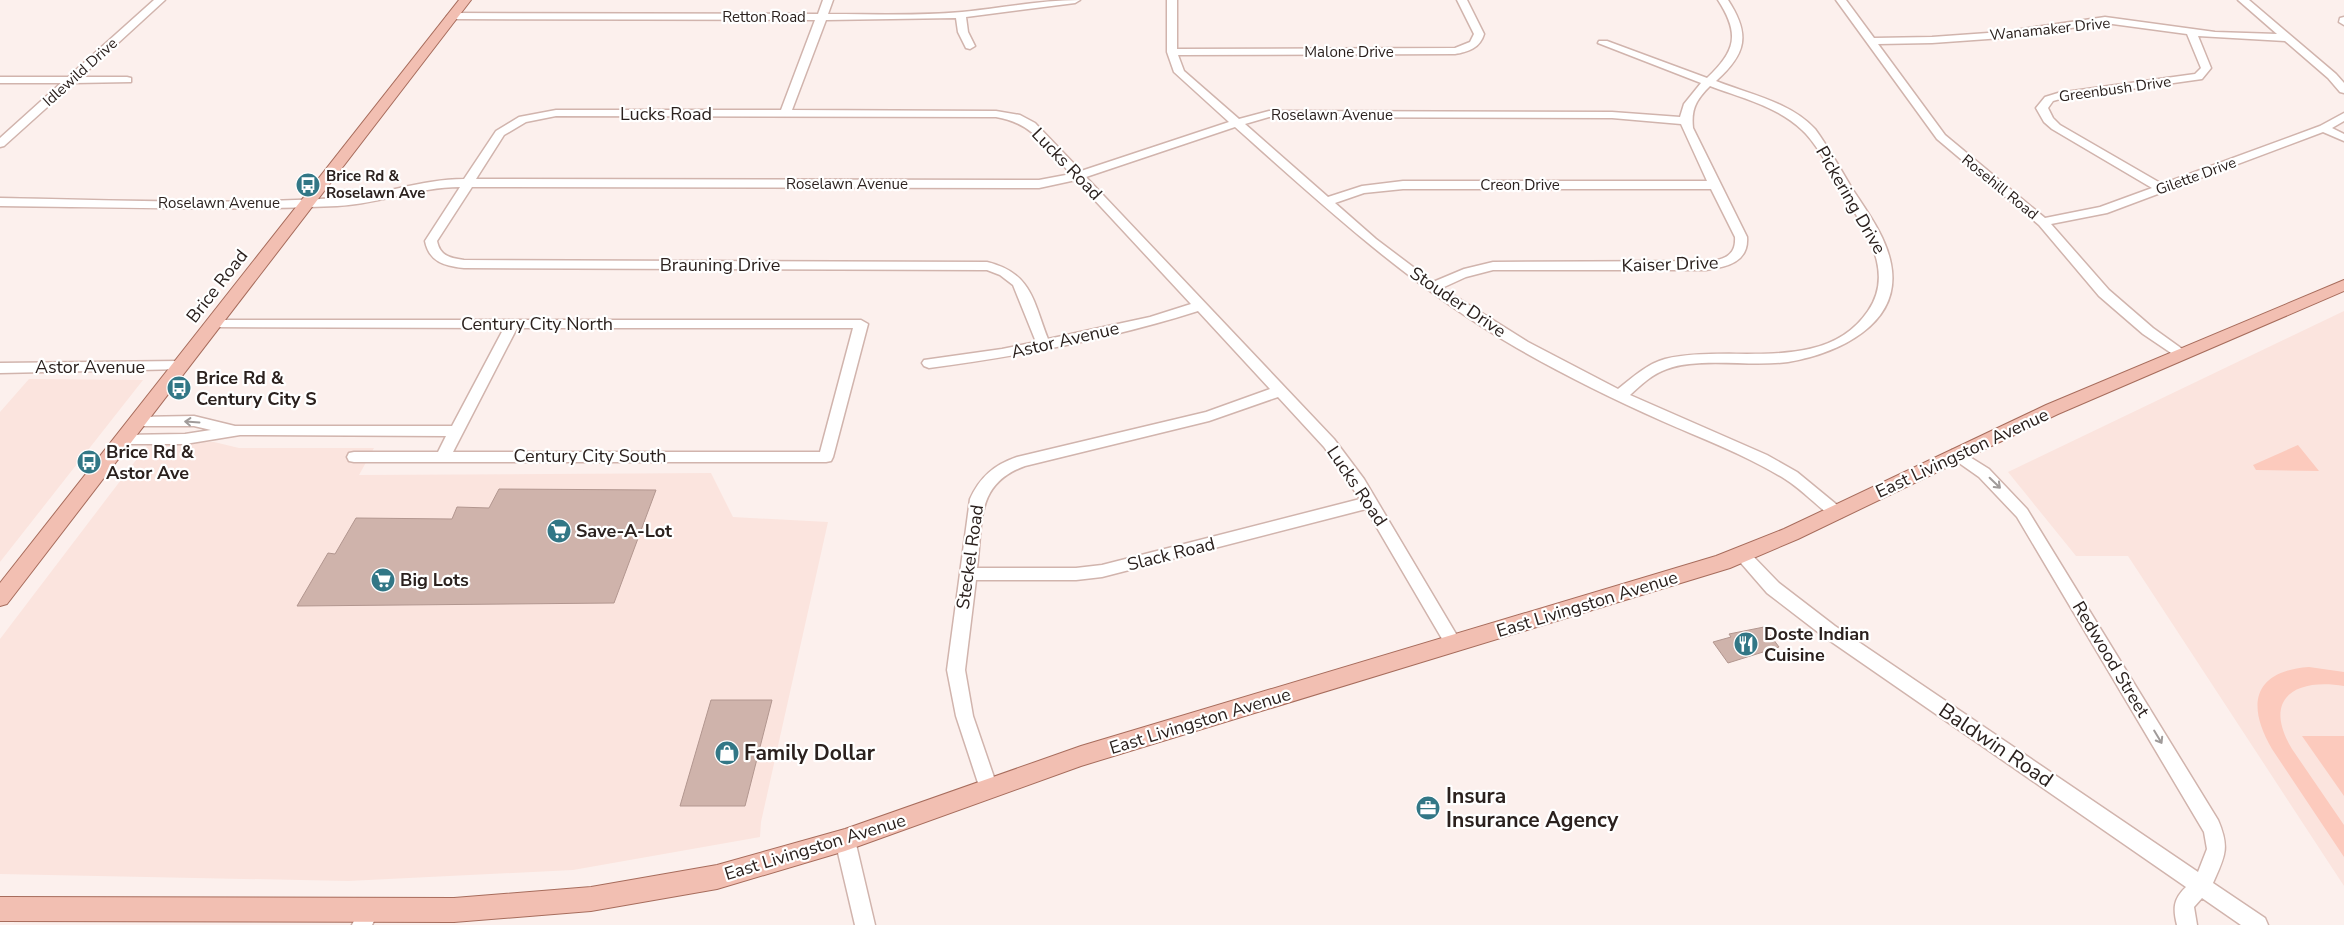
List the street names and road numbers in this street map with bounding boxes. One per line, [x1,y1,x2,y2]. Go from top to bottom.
street label: Retton Road [722,7,806,27]
street label: Wanamaker Drive [1989,13,2111,45]
street label: Idlewild Drive [39,33,121,111]
street label: Malone Drive [1304,42,1394,62]
street label: Greenbush Drive [2058,71,2172,107]
street label: Lucks Road [620,102,712,126]
street label: Roselawn Avenue [1271,105,1393,125]
street label: Lucks Road [1026,123,1108,205]
street label: Pickering Drive [1810,142,1892,258]
street label: Rosehill Road [1958,150,2042,224]
street label: Gilette Drive [2153,152,2239,200]
street label: Roselawn Avenue [786,174,908,194]
street label: Creon Drive [1480,175,1560,195]
street label: Roselawn Avenue [158,193,280,213]
street label: Brice Road [181,244,253,328]
street label: Kaiser Drive [1621,250,1719,278]
street label: Brauning Drive [660,253,780,277]
street label: Stouder Drive [1405,261,1511,343]
street label: Century City North [461,312,613,336]
street label: Astor Avenue [1009,316,1121,364]
street label: Astor Avenue [35,355,145,379]
street label: East Livingston Avenue [1872,402,2052,504]
street label: Lucks Road [1321,441,1393,531]
street label: Century City South [514,444,666,468]
street label: Steckel Road [951,503,989,611]
street label: Slack Road [1125,531,1217,577]
street label: East Livingston Avenue [1493,565,1681,643]
street label: Redwood Street [2067,597,2155,722]
street label: East Livingston Avenue [1106,682,1294,760]
street label: Baldwin Road [1933,696,2059,794]
street label: East Livingston Avenue [721,808,909,886]

